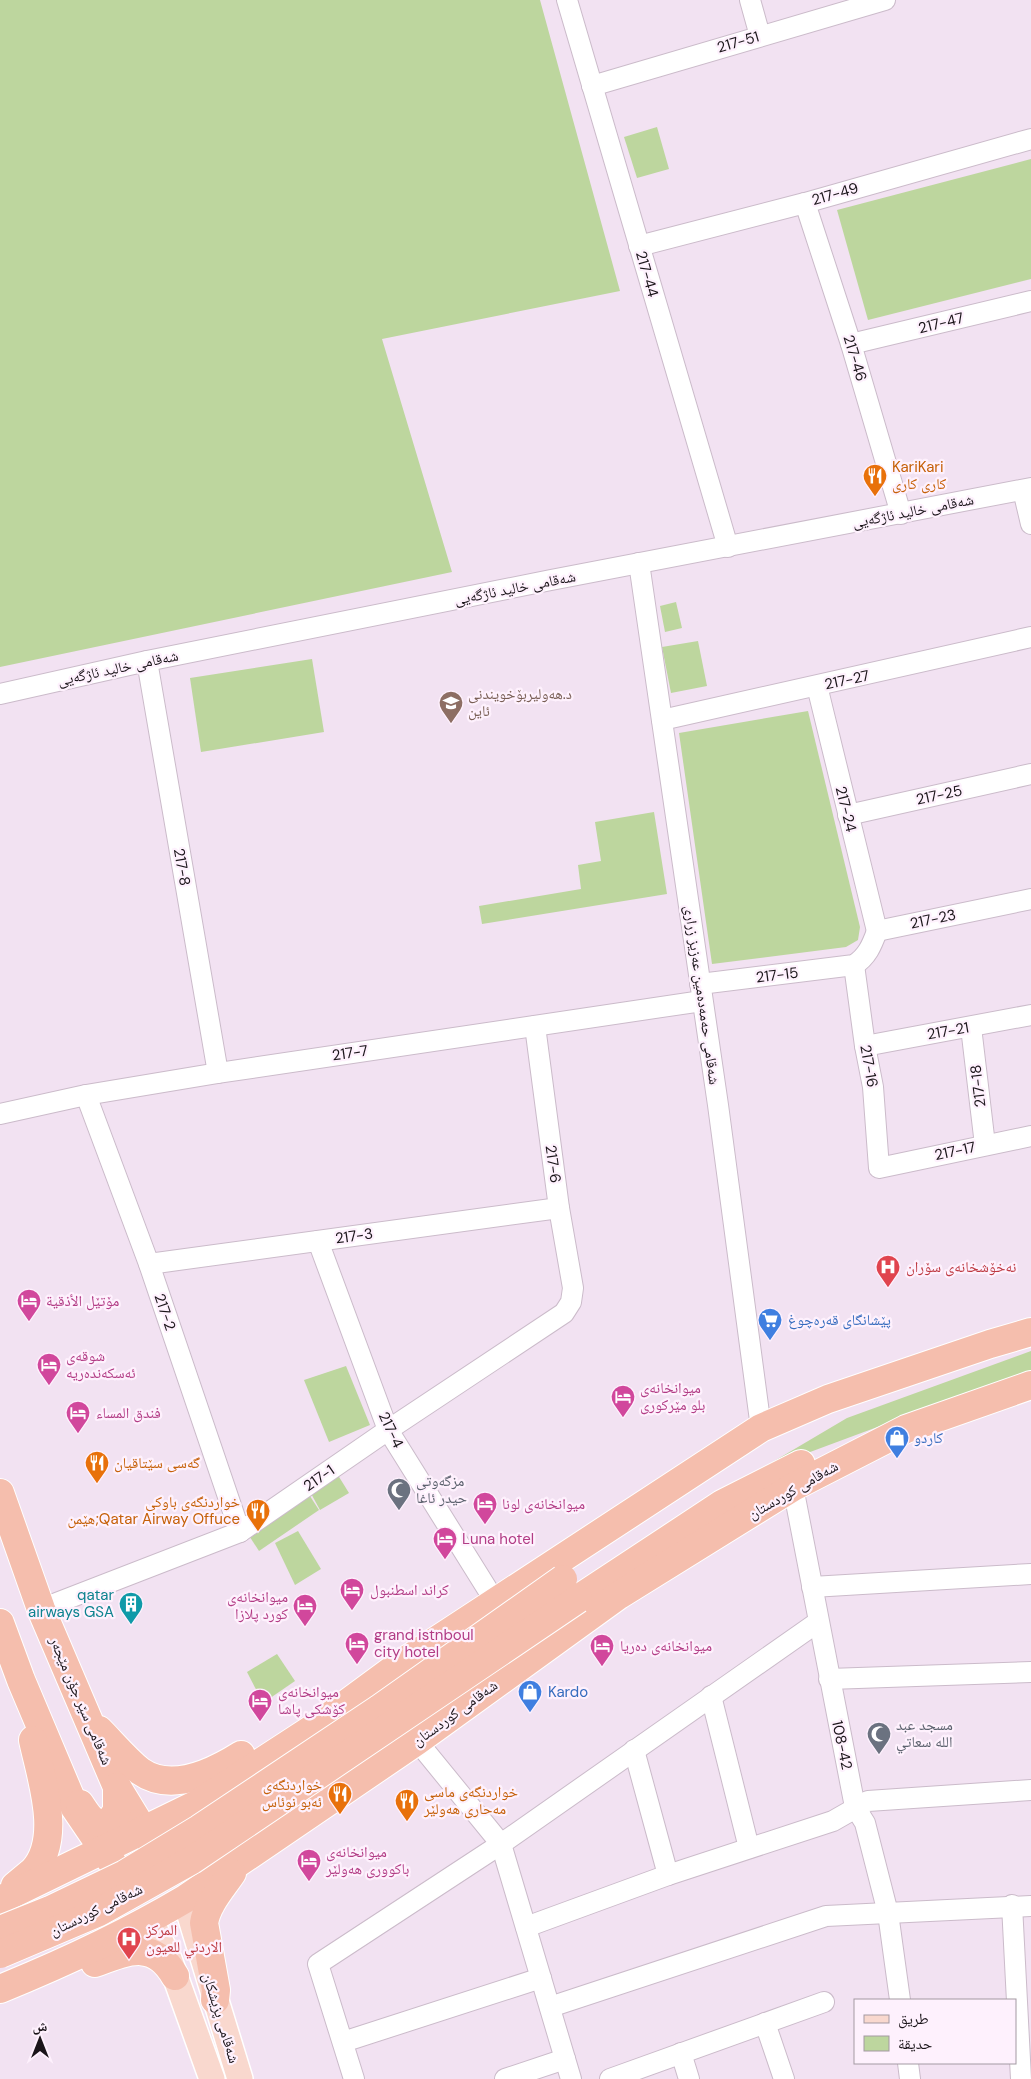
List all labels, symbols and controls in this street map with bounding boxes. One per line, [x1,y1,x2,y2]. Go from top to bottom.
street label: 217-51 [715,26,761,58]
street label: 217-49 [809,178,861,210]
street label: 217-44 [631,249,663,299]
street label: 217-47 [916,308,966,338]
street label: 217-46 [838,332,872,384]
place label: KariKari کاری کاری [892,457,946,494]
restaurant icon: KariKari کاری کاری [862,463,888,497]
street label: شەقامی خالید ئاژگەیی [851,489,975,533]
street label: شەقامی خالید ئاژگەیی [453,566,577,610]
street label: شەقامی خالید ئاژگەیی [56,645,180,691]
street label: 217-27 [823,666,871,694]
place label: د.هه‌ولیربۆخویندنی ئاین [468,684,572,721]
school or university icon: د.هه‌ولیربۆخویندنی ئاین [438,690,464,724]
street label: 217-25 [914,780,964,810]
street label: 217-24 [831,784,861,834]
street label: 217-8 [169,847,195,887]
street label: شەقامی حەمەدەمین عەزیز زراری [680,904,724,1086]
street label: 217-23 [908,904,958,934]
street label: 217-15 [755,962,799,988]
street label: 217-21 [925,1017,971,1045]
street label: 217-7 [331,1041,369,1065]
street label: 217-16 [855,1043,883,1089]
street label: 217-18 [965,1064,991,1108]
street label: 217-17 [933,1137,977,1165]
street label: 217-6 [540,1144,566,1184]
street label: 217-3 [334,1223,374,1249]
hospital icon: نەخۆشخانەی سۆران [875,1254,901,1288]
place label: نەخۆشخانەی سۆران [906,1257,1016,1277]
hotel icon: مۆتێل الأذقیة [16,1288,42,1322]
place label: مۆتێل الأذقیة [46,1291,119,1311]
street label: 217-2 [149,1291,181,1333]
supermarket icon: پێشانگای قەرەچوغ [757,1307,783,1341]
place label: پێشانگای قەرەچوغ [788,1310,891,1330]
place label: شوقەی ئەسکەندەریە [66,1346,136,1383]
hotel icon: شوقەی ئەسکەندەریە [36,1352,62,1386]
place label: میوانخانەی بلو مێرکوری [640,1378,705,1415]
hotel icon: میوانخانەی بلو مێرکوری [610,1384,636,1418]
hotel icon: فندق المساء [65,1400,91,1434]
place label: فندق المساء [96,1403,161,1423]
street label: 217-4 [374,1409,408,1451]
shop icon: كاردو [884,1425,910,1459]
place label: كاردو [914,1428,943,1448]
restaurant icon: گەسی سێتاقیان [84,1450,110,1484]
place label: گەسی سێتاقیان [114,1453,200,1473]
street label: شەقامی کوردستان [744,1456,842,1524]
street label: 217-1 [299,1460,339,1496]
place label: مزگەوتی حیدر ئاغا [416,1471,468,1508]
mosque icon: مزگەوتی حیدر ئاغا [386,1477,412,1511]
hotel icon: میوانخانەی لونا [472,1491,498,1525]
place label: خواردنگەی باوکی ھێمن;Qatar Airway Offuce [67,1492,240,1529]
place label: میوانخانەی لونا [502,1494,585,1514]
restaurant icon: خواردنگەی باوکی ھێمن;Qatar Airway Offuce [245,1498,271,1532]
hotel icon: Luna hotel [432,1526,458,1560]
place label: Luna hotel [462,1529,534,1549]
hotel icon: كراند اسطنبول [339,1577,365,1611]
place label: كراند اسطنبول [370,1580,449,1600]
place label: qatar airways GSA [28,1585,114,1622]
place label: میوانخانەی کورد پلازا [227,1587,288,1624]
building icon: qatar airways GSA [118,1591,144,1625]
hotel icon: میوانخانەی کورد پلازا [292,1593,318,1627]
place label: grand istnboul city hotel [374,1625,474,1662]
hotel icon: grand istnboul city hotel [344,1631,370,1665]
street label: شەقامی سێر جۆن مێجەر [45,1633,117,1768]
hotel icon: میوانخانەی دەریا [589,1633,615,1667]
place label: میوانخانەی دەریا [620,1636,712,1656]
street label: شەقامی کوردستان [408,1675,502,1751]
shop icon: Kardo [517,1679,543,1713]
place label: میوانخانەی کۆشکی پاشا [278,1682,345,1719]
place label: Kardo [548,1682,588,1702]
hotel icon: میوانخانەی کۆشکی پاشا [247,1688,273,1722]
place label: مسجد عبد الله سعاتي [896,1715,953,1754]
street label: 108-42 [827,1719,857,1771]
mosque icon: مسجد عبد الله سعاتي [866,1721,892,1755]
place label: خواردنگەی ئەبو نوئاس [262,1775,322,1812]
restaurant icon: خواردنگەی ئەبو نوئاس [327,1781,353,1815]
place label: خواردنگەی ماسی مەحاری هەولێر [423,1782,518,1819]
restaurant icon: خواردنگەی ماسی مەحاری هەولێر [394,1788,420,1822]
place label: میوانخانەی باکووری هەولێر [325,1842,409,1879]
hotel icon: میوانخانەی باکووری هەولێر [296,1848,322,1882]
street label: شەقامی کوردستان [46,1879,146,1941]
place label: المركز الاردني للعيون [145,1920,222,1959]
hospital icon: المركز الاردني للعيون [116,1926,142,1960]
street label: شەقامی پزیشکان [198,1970,244,2066]
legend [854,1999,1016,2064]
text: طريق [898,2009,929,2029]
north arrow [15,2014,65,2064]
text: ش [33,2017,48,2035]
text: حديقة [898,2034,933,2054]

